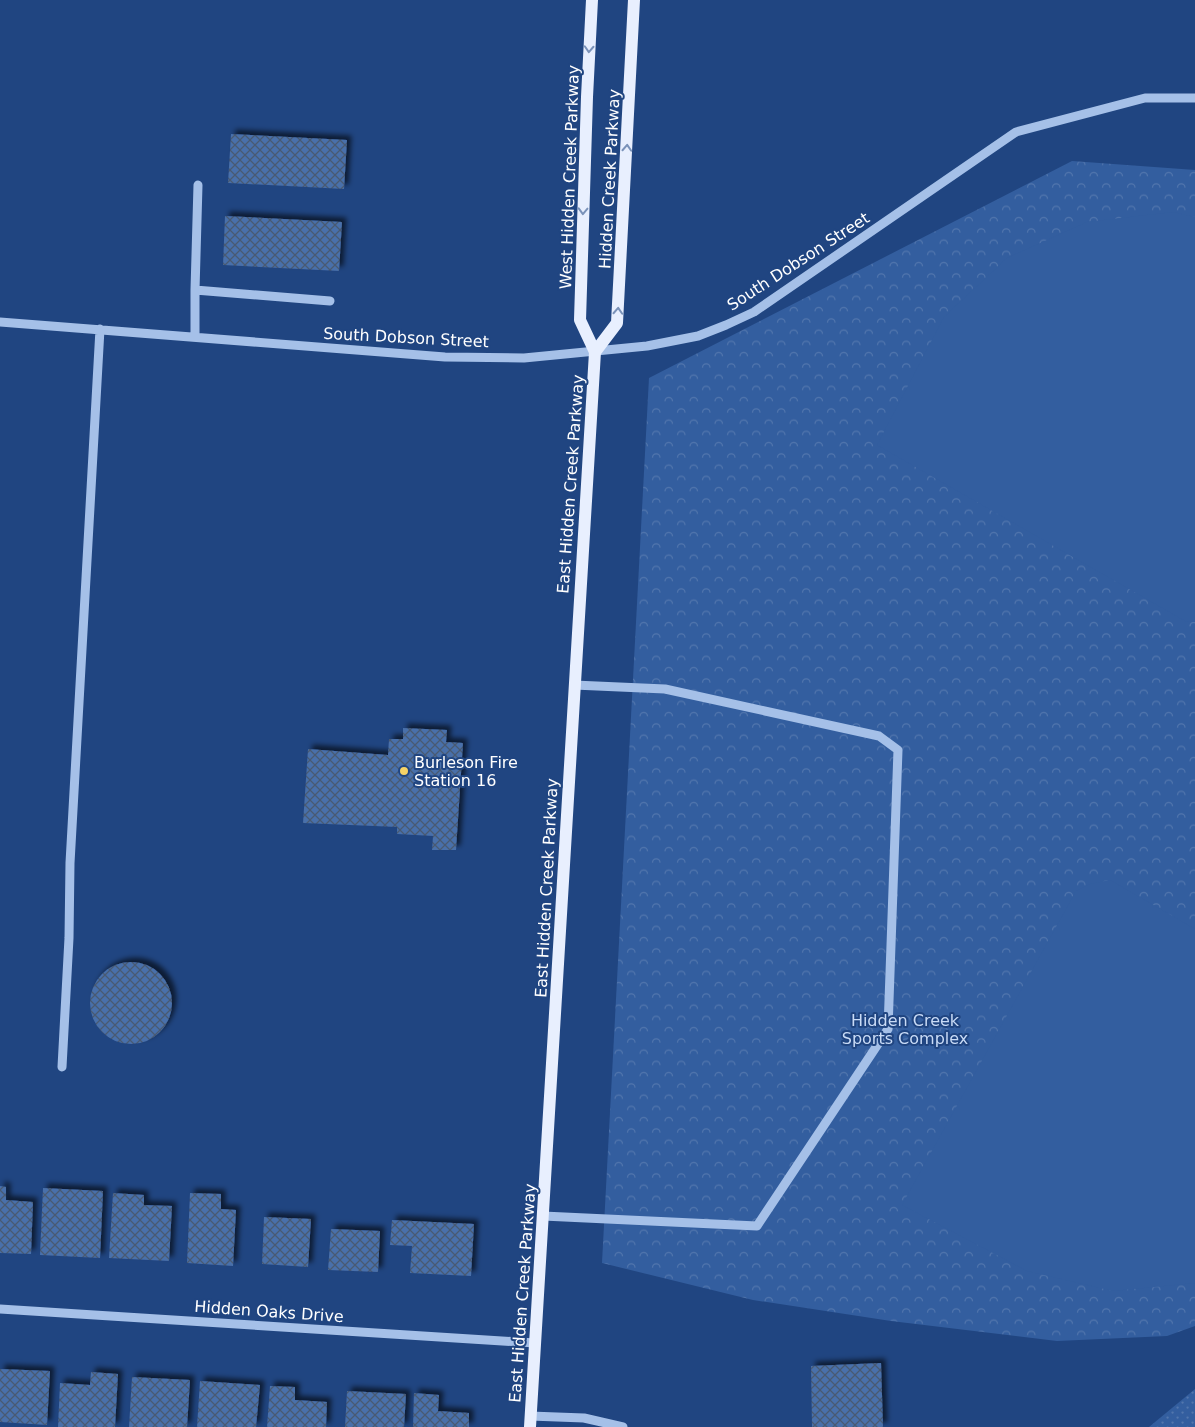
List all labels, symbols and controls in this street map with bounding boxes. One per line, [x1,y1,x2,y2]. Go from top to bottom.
one-way arrow [584,45,595,53]
street label: West Hidden Creek Parkway [556,64,583,290]
street label: Hidden Creek Parkway [595,89,624,270]
one-way arrow [621,144,632,152]
one-way arrow [578,207,589,215]
street label: South Dobson Street [724,208,873,315]
one-way arrow [612,306,623,314]
street label: South Dobson Street [323,324,489,351]
street label: East Hidden Creek Parkway [553,374,588,594]
place label: Burleson Fire Station 16 [414,753,518,790]
marker: Burleson Fire Station 16 [398,765,410,777]
street label: East Hidden Creek Parkway [531,778,562,998]
park label: Hidden Creek Sports Complex [842,1011,968,1048]
street label: East Hidden Creek Parkway [505,1183,540,1403]
street label: Hidden Oaks Drive [194,1297,344,1326]

